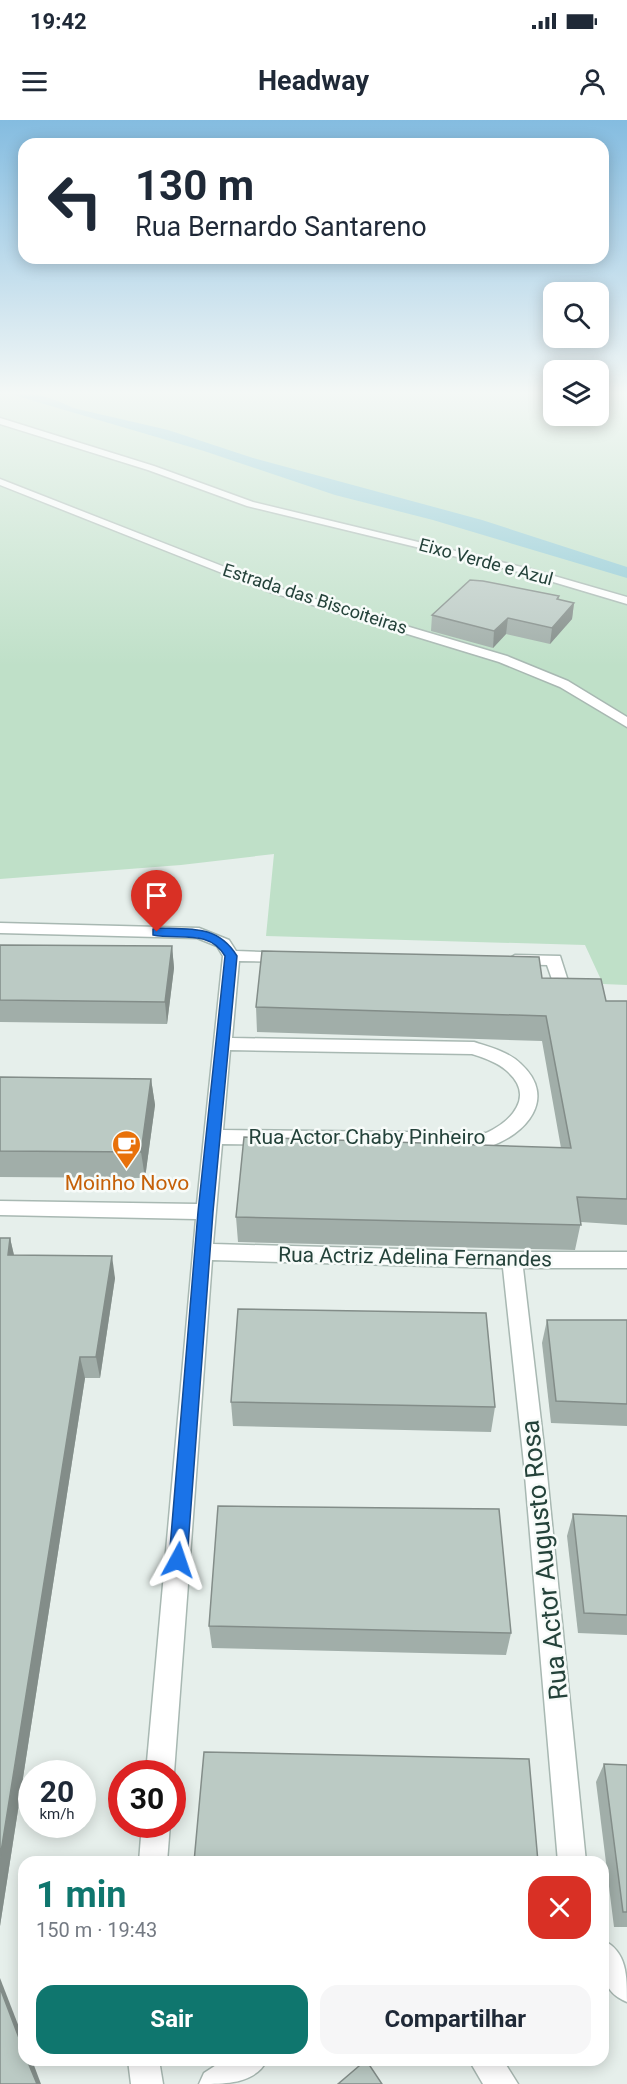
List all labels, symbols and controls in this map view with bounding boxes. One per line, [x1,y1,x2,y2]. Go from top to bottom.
text: 19:42 [30,9,87,34]
icon: menu [18,65,51,98]
text: Headway [258,65,369,97]
icon: person [576,65,609,98]
text: 130 m [135,161,254,210]
icon: left [36,162,114,240]
text: Rua Bernardo Santareno [135,211,427,243]
map controls [543,282,609,426]
button: search [543,282,609,348]
button: layers [543,360,609,426]
street label: Eixo Verde e Azul [417,534,555,590]
street label: Estrada das Biscoiteiras [220,559,410,638]
pin [131,870,182,932]
icon: arrive [140,879,173,912]
street label: Rua Actor Chaby Pinheiro [249,1125,485,1149]
cafe icon: Moinho Novo [111,1128,143,1170]
place label: Moinho Novo [65,1171,189,1195]
street label: Rua Actriz Adelina Fernandes [278,1243,552,1271]
street label: Rua Actor Augusto Rosa [514,1419,574,1701]
position arrow [146,1528,210,1592]
speed limit sign: 30 [108,1760,186,1838]
text: 20 [40,1774,74,1809]
text: km/h [39,1805,75,1823]
text: 1 min [36,1874,127,1916]
button: close [528,1876,591,1939]
text: 150 m · 19:43 [36,1918,157,1942]
button: Sair [36,1985,308,2054]
button: Compartilhar [320,1985,591,2054]

